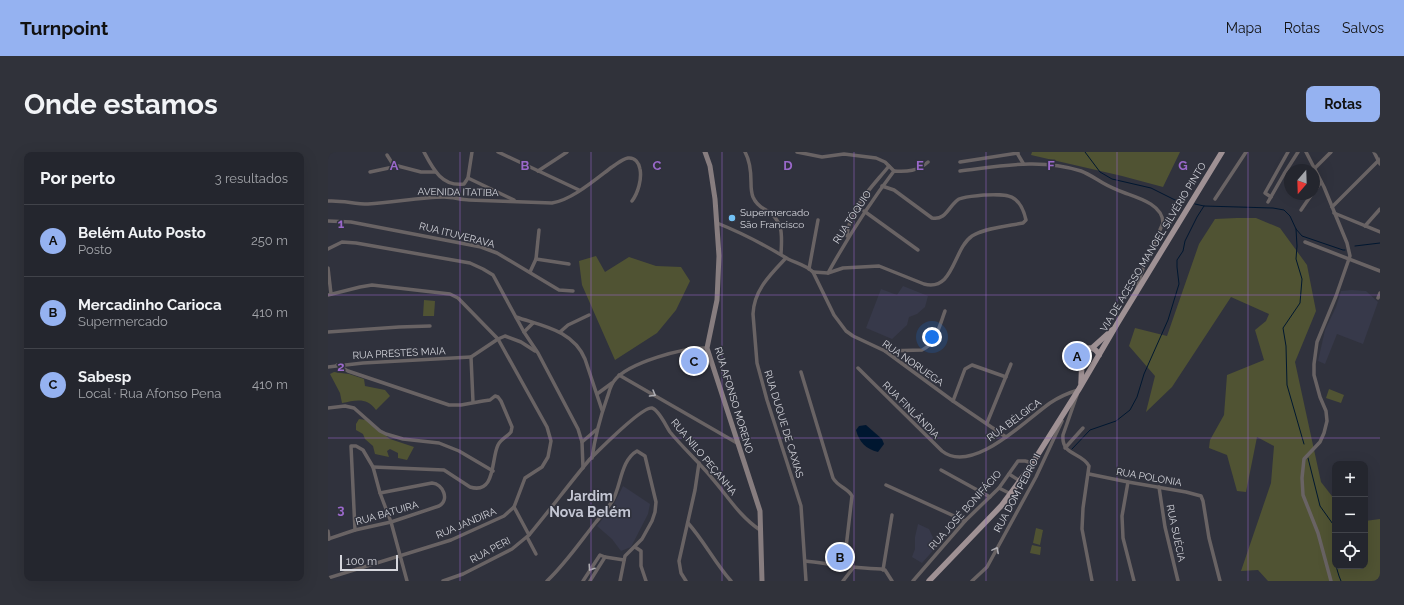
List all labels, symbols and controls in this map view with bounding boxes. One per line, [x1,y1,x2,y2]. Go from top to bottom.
text: Turnpoint [20,17,108,39]
text: Mapa [1226,20,1262,36]
text: Rotas [1284,20,1320,36]
text: Salvos [1342,20,1384,36]
button: Rotas [1306,86,1380,122]
text: Onde estamos [24,88,218,121]
text: A [390,158,399,173]
text: B [521,158,530,173]
text: C [653,158,662,173]
text: D [783,158,793,173]
text: E [916,158,924,173]
text: F [1047,158,1055,173]
text: G [1178,158,1188,173]
street label: VIA DE ACESSO MANOEL SILVÉRIO PINTO [1098,160,1208,334]
north arrow [1284,164,1320,200]
text: Por perto [40,168,115,188]
text: 3 resultados [215,171,288,186]
street label: AVENIDA ITATIBA [417,186,499,198]
street label: RUA TÓQUIO [831,188,873,246]
place label: Supermercado São Francisco [740,207,809,230]
marker: Supermercado São Francisco [727,213,737,223]
text: 1 [338,216,345,231]
street label: RUA ITUVERAVA [418,220,496,250]
text: Belém Auto Posto [78,224,206,242]
text: A [49,233,57,248]
text: 250 m [251,233,288,248]
text: Posto [78,242,112,257]
text: Mercadinho Carioca [78,296,222,314]
text: B [49,305,57,320]
text: 410 m [252,305,288,320]
text: Supermercado [78,314,168,329]
your location [922,327,942,347]
street label: RUA NORUEGA [880,338,946,388]
pin: A [1064,341,1090,371]
street label: RUA PRESTES MAIA [352,345,446,361]
pin: C [681,346,707,376]
street label: RUA AFONSO MORENO [713,346,756,455]
text: 2 [337,359,345,374]
text: Sabesp [78,368,131,386]
street label: RUA DUQUE DE CAXIAS [762,369,806,479]
text: C [49,377,57,392]
text: 410 m [252,377,288,392]
street label: RUA FINLÂNDIA [880,379,942,441]
text: Local · Rua Afonso Pena [78,386,221,401]
one-way arrow [649,390,656,397]
street label: RUA BÉLGICA [985,397,1043,443]
street label: RUA NILO PEÇANHA [669,417,739,498]
street label: RUA DOM PEDRO I [992,452,1042,534]
map controls [1332,461,1368,569]
button: + [1332,461,1368,497]
street label: RUA POLONIA [1115,466,1183,488]
street label: RUA JOSÉ BONIFÁCIO [927,468,1004,552]
district label: Jardim Nova Belém [549,488,631,520]
button: − [1332,497,1368,533]
street label: RUA BATUIRA [354,499,420,527]
text: 3 [337,502,345,517]
street label: RUA SUÉCIA [1165,503,1188,563]
street label: RUA JANDIRA [434,505,498,541]
button: locate [1332,533,1368,569]
street label: RUA PERI [468,535,512,565]
pin: B [827,542,853,572]
one-way arrow [991,547,998,555]
scale bar [340,553,398,572]
text: 100 m [346,555,377,568]
one-way arrow [589,564,596,571]

